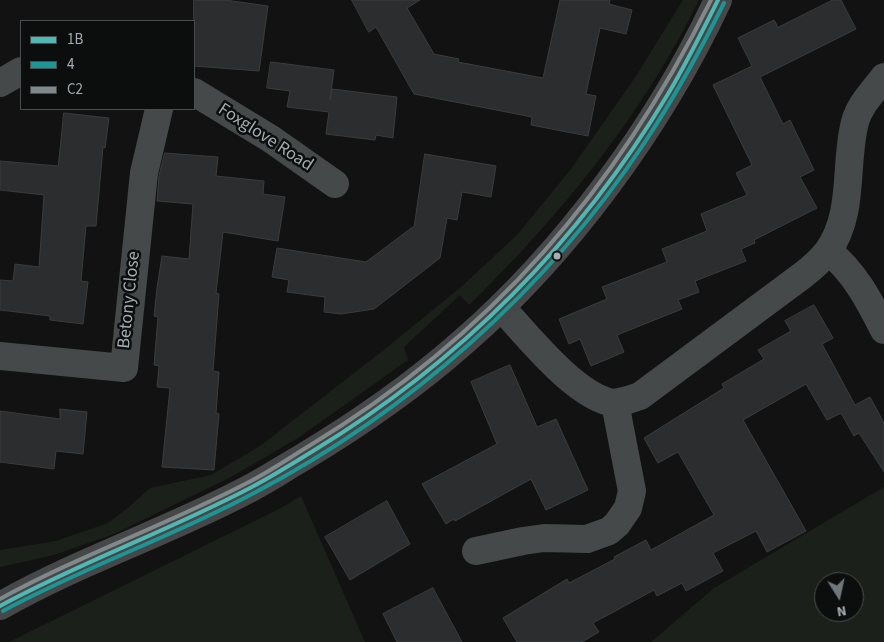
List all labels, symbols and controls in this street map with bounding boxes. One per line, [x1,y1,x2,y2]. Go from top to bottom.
legend [20,20,195,110]
text: 1B [67,29,83,50]
text: 4 [67,54,74,75]
text: C2 [67,79,83,100]
street label: Foxglove Road [213,99,317,177]
street label: Betony Close [114,250,146,350]
unlabelled marker [552,251,562,261]
north arrow [814,572,864,622]
text: N [835,600,848,621]

